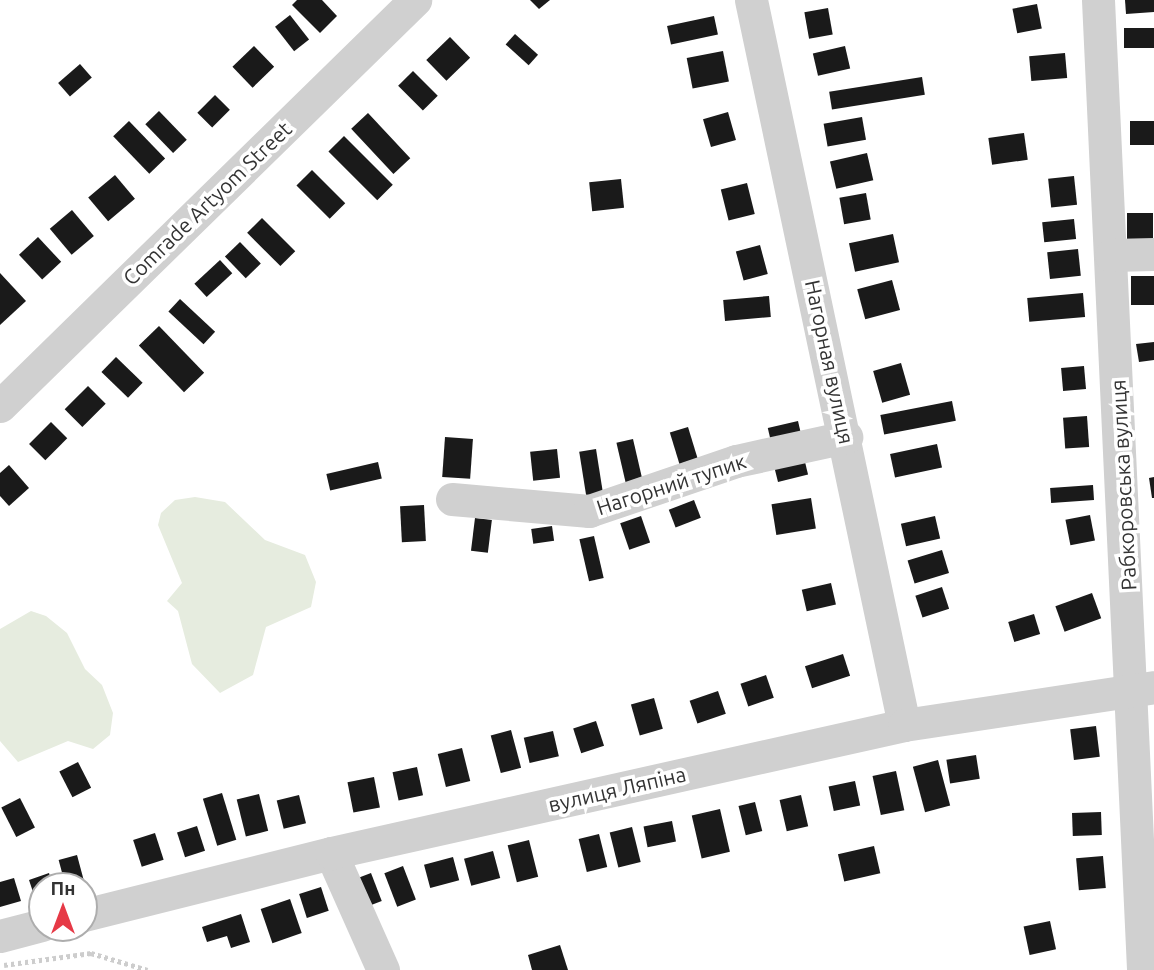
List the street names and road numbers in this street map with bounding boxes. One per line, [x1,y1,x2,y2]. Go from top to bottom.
street label: Comrade Artyom Street [118,116,296,290]
street label: Нагорная вулиця [800,278,860,446]
street label: Рабкоровська вулиця [1105,379,1141,591]
street label: Нагорний тупик [593,448,749,520]
street label: вулиця Ляпіна [546,761,688,817]

